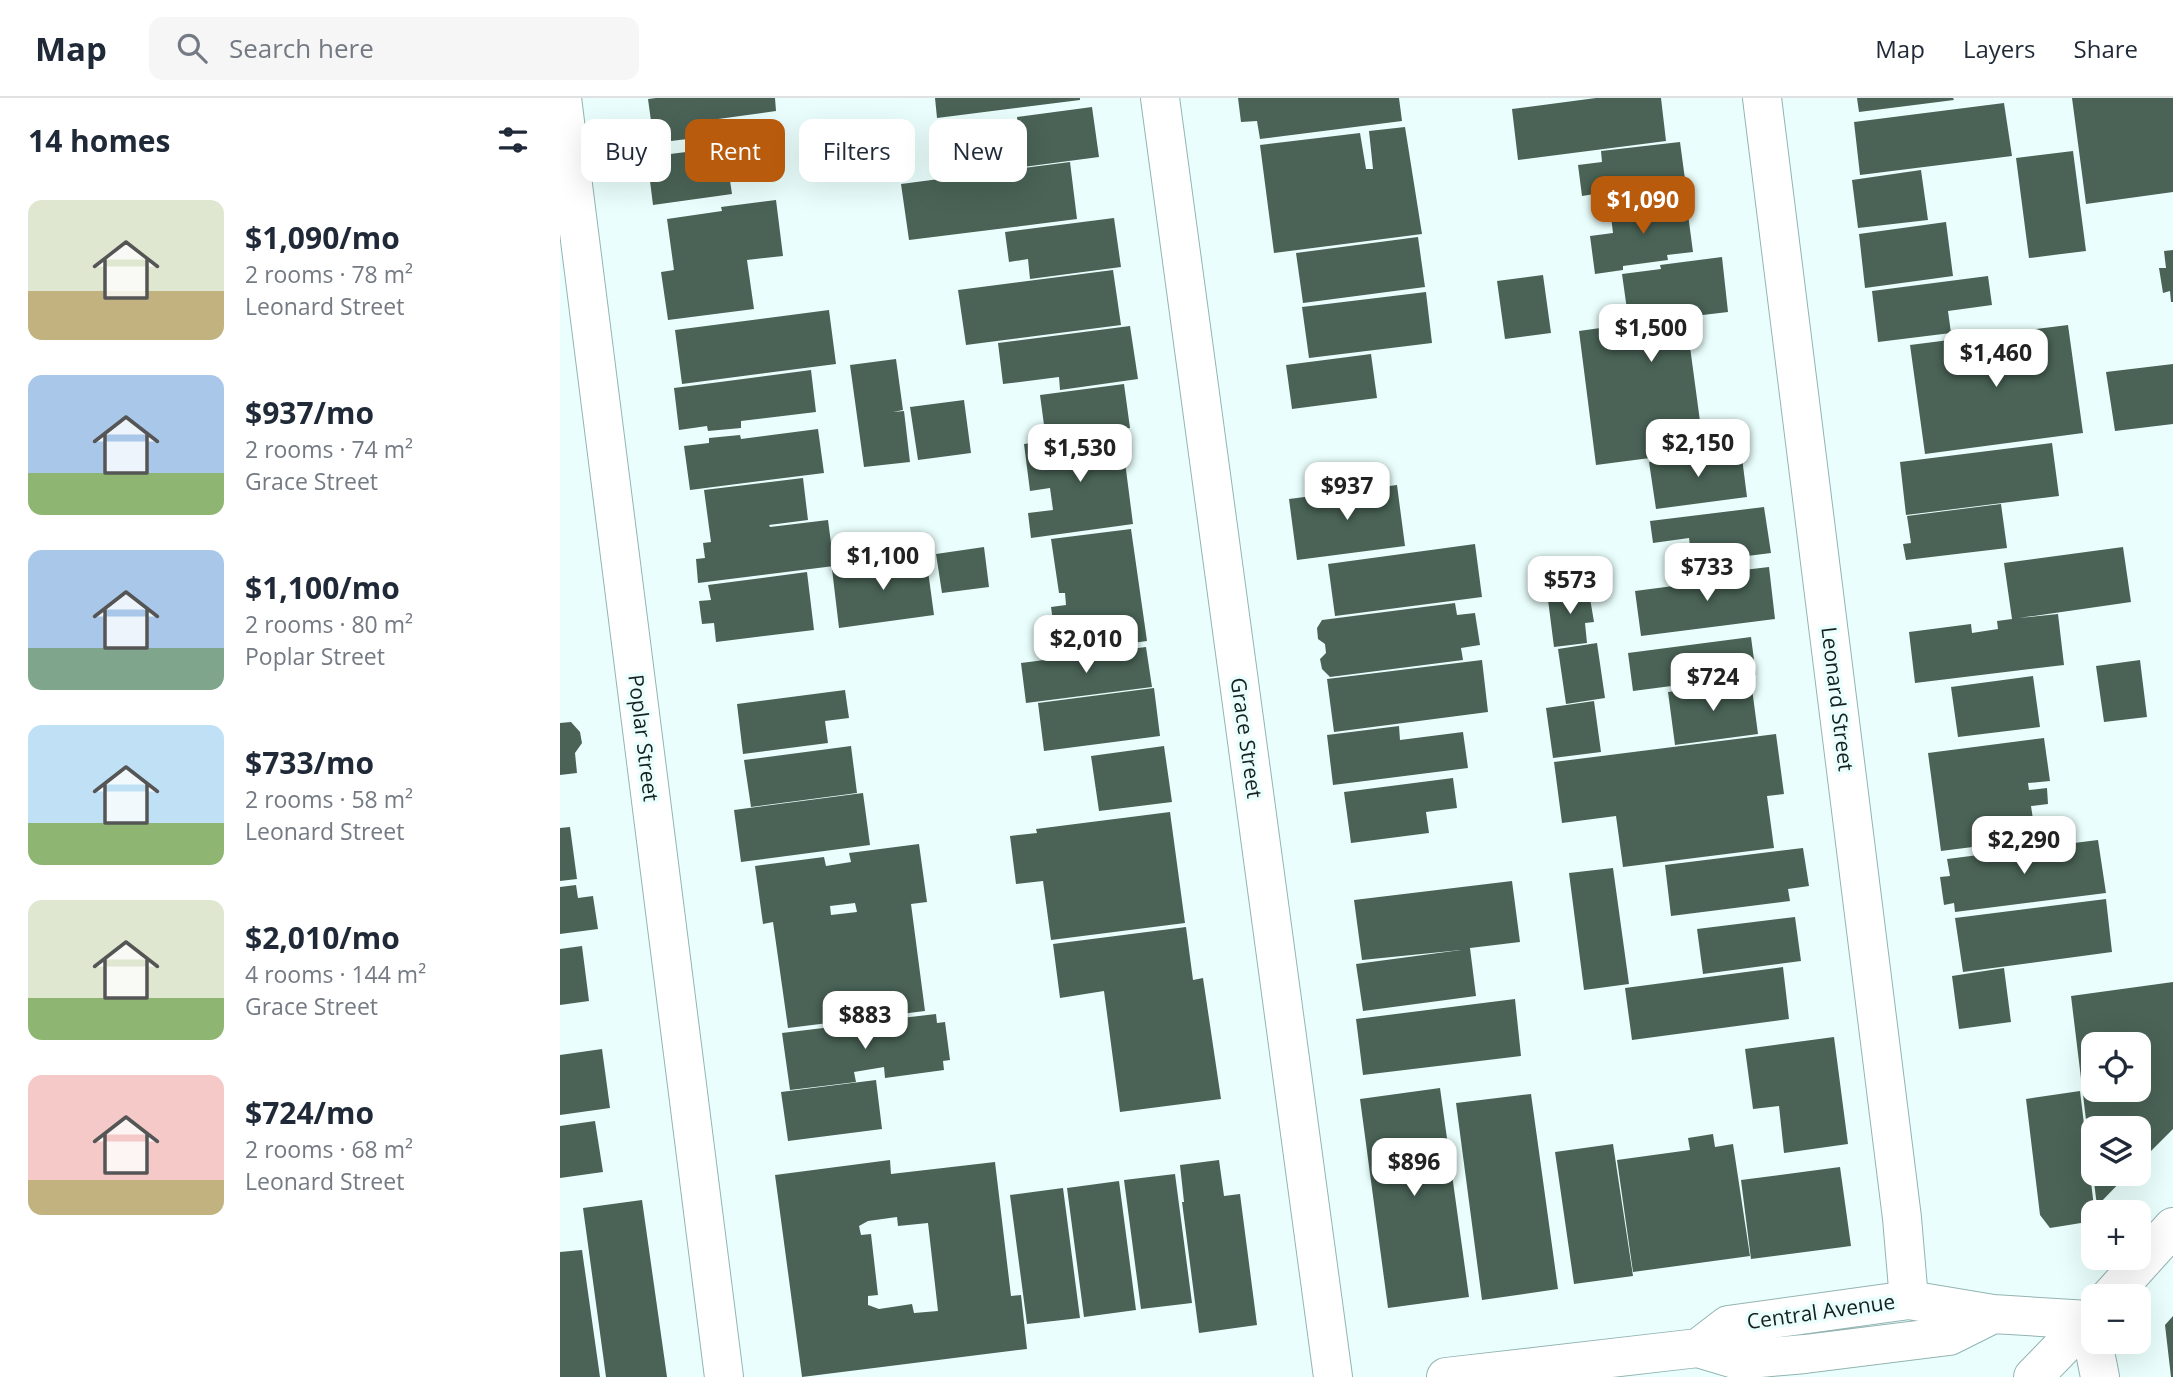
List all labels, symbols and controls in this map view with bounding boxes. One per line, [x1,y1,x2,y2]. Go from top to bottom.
search box [149,17,639,80]
text: Map [35,26,107,71]
icon: search [173,29,211,67]
text: Search here [229,30,374,66]
text: Map [1875,32,1925,65]
text: Layers [1963,32,2036,65]
text: Share [2074,32,2138,65]
chip: Buy [581,119,671,182]
chip: Rent [685,119,785,182]
chip: Filters [799,119,915,182]
chip: New [929,119,1027,182]
text: 14 homes [28,120,171,161]
icon: filters [494,121,532,159]
pin: $1,090 [1586,176,1700,236]
text: $1,090 [1607,183,1679,215]
text: $1,090/mo [245,217,400,258]
icon: home [84,228,168,312]
text: 2 rooms · 78 m² [245,258,413,290]
text: Leonard Street [245,290,404,322]
pin: $1,500 [1594,304,1708,364]
text: $1,500 [1615,311,1687,343]
pin: $1,460 [1939,330,2053,389]
text: $1,460 [1960,336,2032,368]
text: $937/mo [245,392,374,433]
icon: home [84,403,168,487]
pin: $2,150 [1641,420,1755,479]
pin: $1,530 [1023,424,1137,484]
text: $2,150 [1662,426,1734,458]
text: $1,530 [1044,431,1116,463]
text: 2 rooms · 74 m² [245,433,413,465]
pin: $937 [1306,462,1388,522]
text: Grace Street [245,465,378,497]
text: $937 [1321,469,1373,501]
pin: $1,100 [826,532,940,592]
text: $1,100 [847,539,919,571]
pin: $733 [1666,544,1748,603]
text: $733 [1681,550,1733,582]
pin: $573 [1529,556,1611,616]
text: $573 [1544,563,1596,595]
text: $1,100/mo [245,567,400,608]
icon: home [84,578,168,662]
text: 2 rooms · 80 m² [245,608,413,640]
pin: $2,010 [1029,616,1143,675]
text: $2,010 [1050,622,1122,654]
street label: Leonard Street [1815,625,1861,773]
text: Poplar Street [245,640,385,672]
pin: $724 [1672,654,1754,713]
text: $724 [1687,660,1739,692]
street label: Poplar Street [622,673,666,803]
street label: Grace Street [1225,676,1269,800]
text: $733/mo [245,742,374,783]
icon: home [84,753,168,837]
text: 2 rooms · 58 m² [245,783,413,815]
text: Leonard Street [245,815,404,847]
pin: $2,290 [1967,816,2081,876]
text: $2,290 [1988,823,2060,855]
text: $2,010/mo [245,917,400,958]
icon: home [84,928,168,1012]
text: 4 rooms · 144 m² [245,958,426,990]
text: Grace Street [245,990,378,1022]
pin: $883 [824,992,906,1051]
text: $883 [839,998,891,1030]
map controls [2081,1032,2151,1354]
button: locate [2081,1032,2151,1102]
text: $724/mo [245,1092,374,1133]
icon: home [84,1103,168,1187]
button: layers [2081,1116,2151,1186]
text: 2 rooms · 68 m² [245,1133,413,1165]
pin: $896 [1373,1138,1455,1198]
text: $896 [1388,1145,1440,1177]
text: Leonard Street [245,1165,404,1197]
button: + [2081,1200,2151,1270]
button: − [2081,1284,2151,1354]
street label: Central Avenue [1745,1287,1897,1335]

